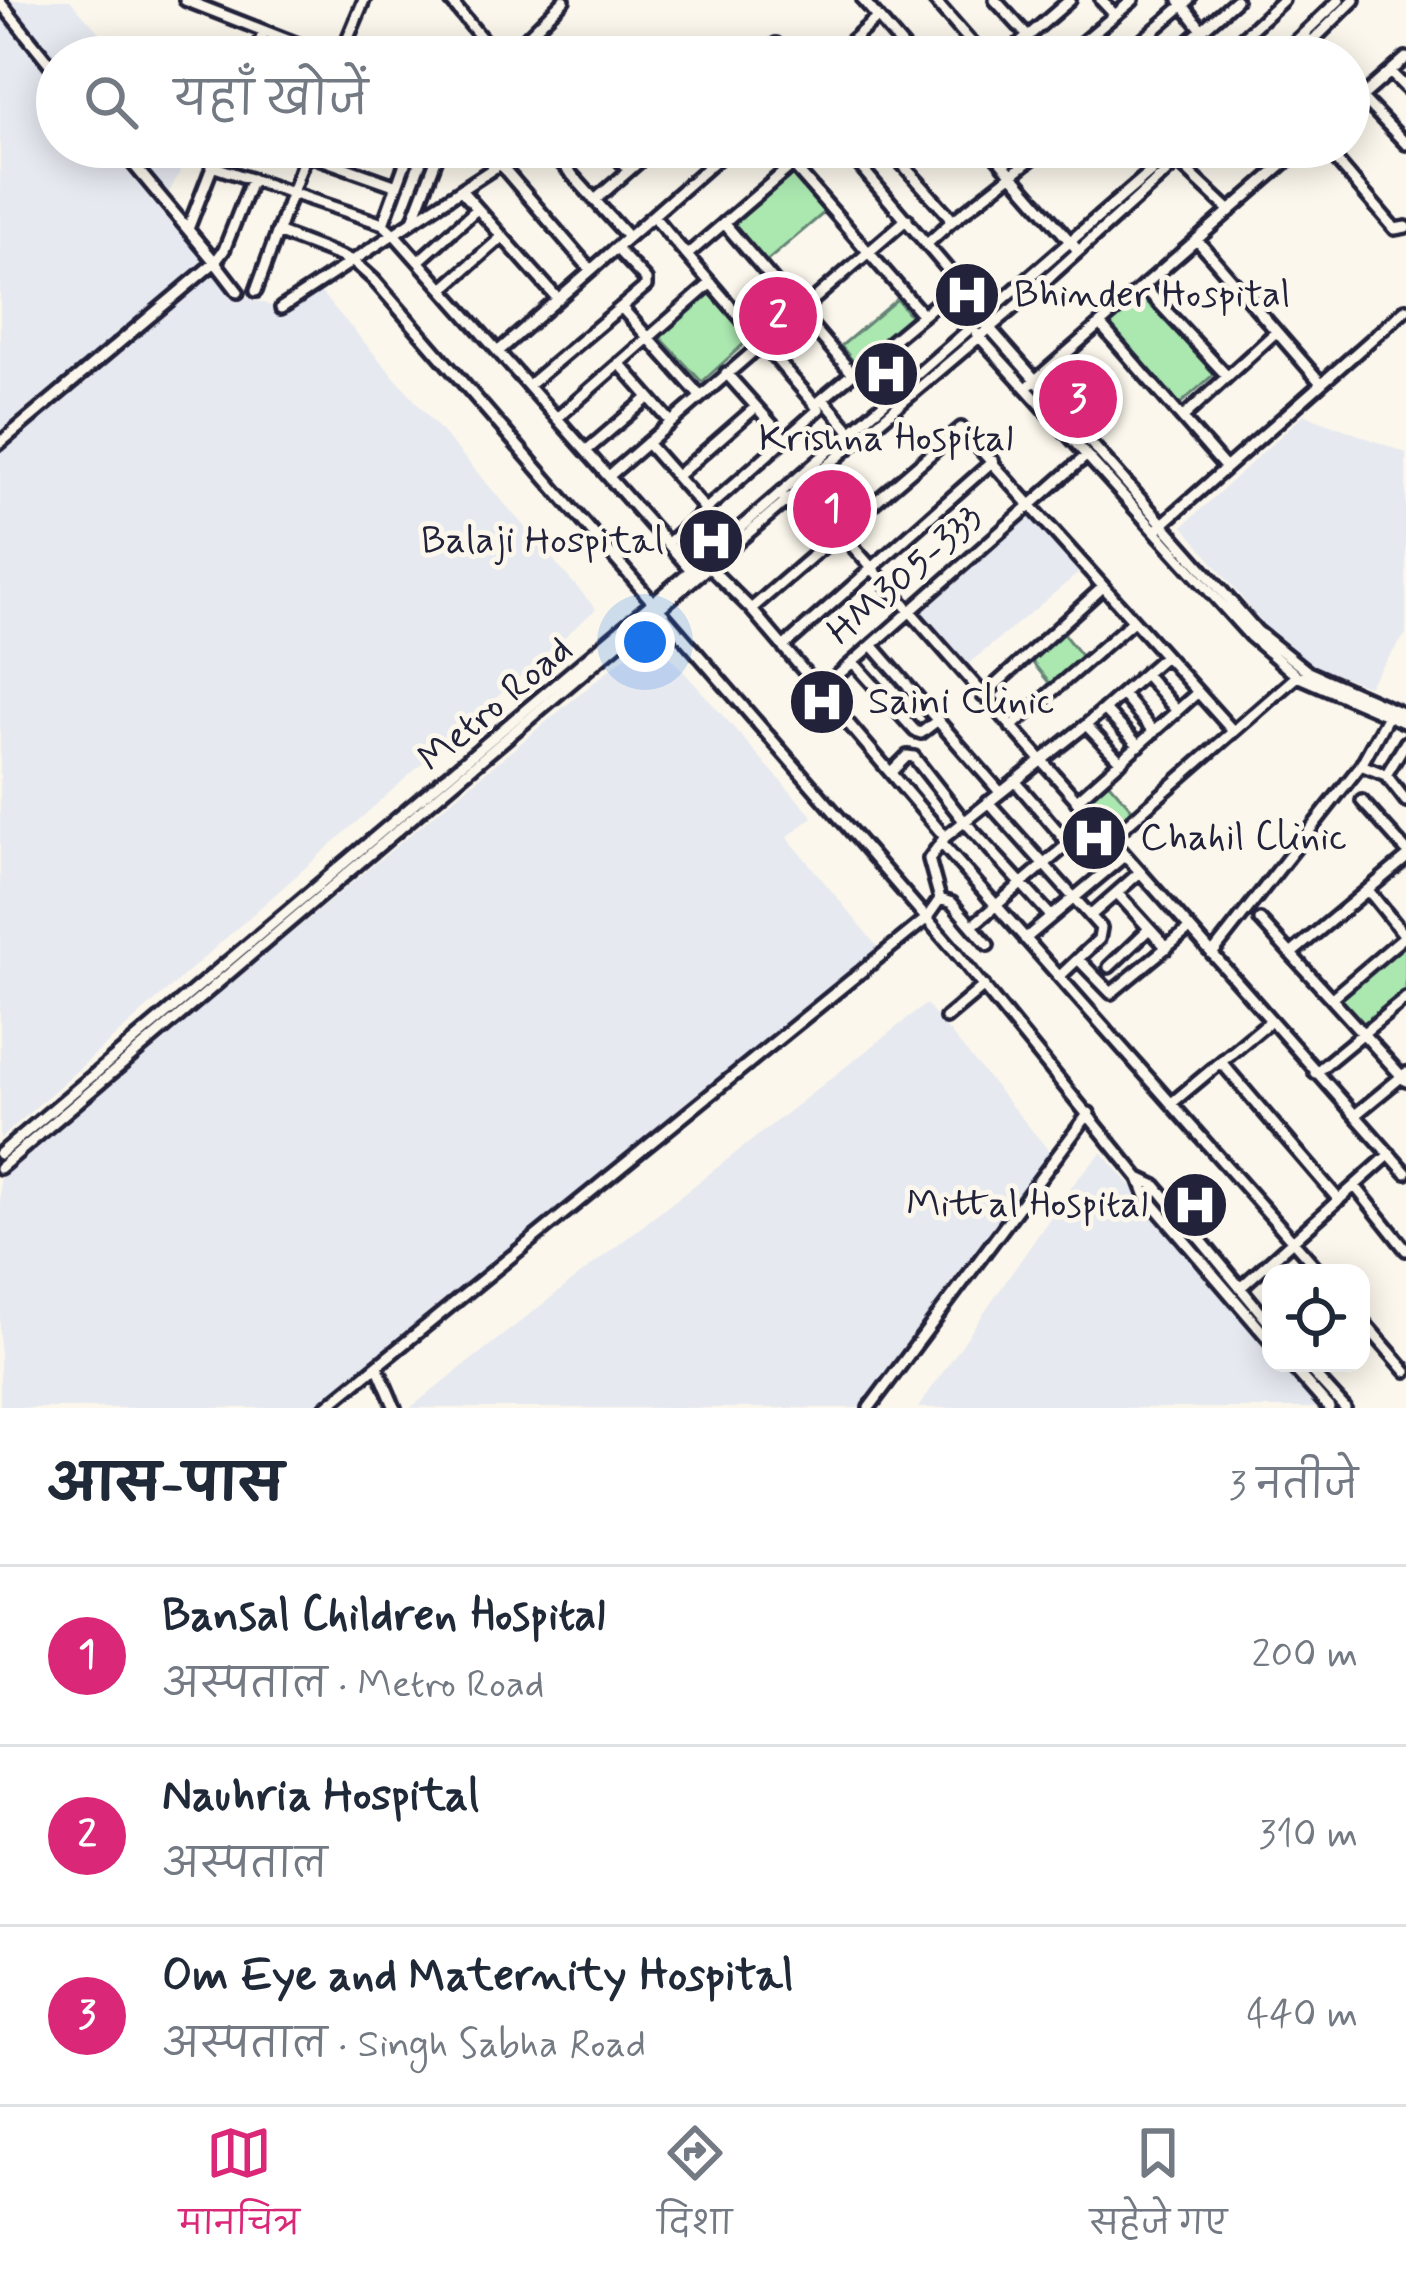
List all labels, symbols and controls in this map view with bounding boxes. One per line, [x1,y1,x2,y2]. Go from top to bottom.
search box [36,36,1370,168]
icon: search [78,69,144,135]
text: यहाँ खोजें [174,72,368,131]
hospital icon: Bhinder Hospital [932,260,1002,330]
place label: Bhinder Hospital [1014,270,1291,321]
pin: 2 [739,271,817,361]
hospital icon: Krishna Hospital [851,339,921,409]
pin: 3 [1039,354,1117,444]
place label: Krishna Hospital [759,414,1013,465]
pin: 1 [793,464,871,554]
street label: HM305-333 [817,494,995,658]
hospital icon: Balaji Hospital [676,506,746,576]
place label: Balaji Hospital [421,516,664,567]
your location [615,612,675,672]
street label: Metro Road [408,625,584,785]
hospital icon: Saini Clinic [787,667,857,737]
place label: Saini Clinic [868,677,1054,728]
hospital icon: Chahil Clinic [1059,803,1129,873]
place label: Chahil Clinic [1140,813,1347,864]
hospital icon: Mittal Hospital [1160,1170,1230,1240]
place label: Mittal Hospital [906,1180,1148,1231]
map controls [1262,1264,1370,1372]
button: locate [1262,1264,1370,1372]
text: आस-पास [48,1453,283,1519]
text: 3 नतीजे [1229,1461,1358,1512]
text: Bansal Children Hospital [162,1587,605,1646]
text: 1 [78,1630,96,1681]
text: 200 m [1252,1630,1358,1681]
text: अस्पताल · Metro Road [162,1660,544,1711]
text: Nauhria Hospital [162,1767,479,1826]
text: 2 [77,1810,97,1861]
text: 310 m [1259,1810,1358,1861]
text: अस्पताल [162,1840,328,1891]
text: Om Eye and Maternity Hospital [162,1947,794,2006]
text: 3 [78,1990,96,2041]
text: 440 m [1247,1990,1358,2041]
text: अस्पताल · Singh Sabha Road [162,2020,646,2071]
tab: मानचित्र [179,2120,300,2259]
tab: दिशा [657,2120,732,2259]
tab: सहेजे गए [1090,2120,1227,2259]

